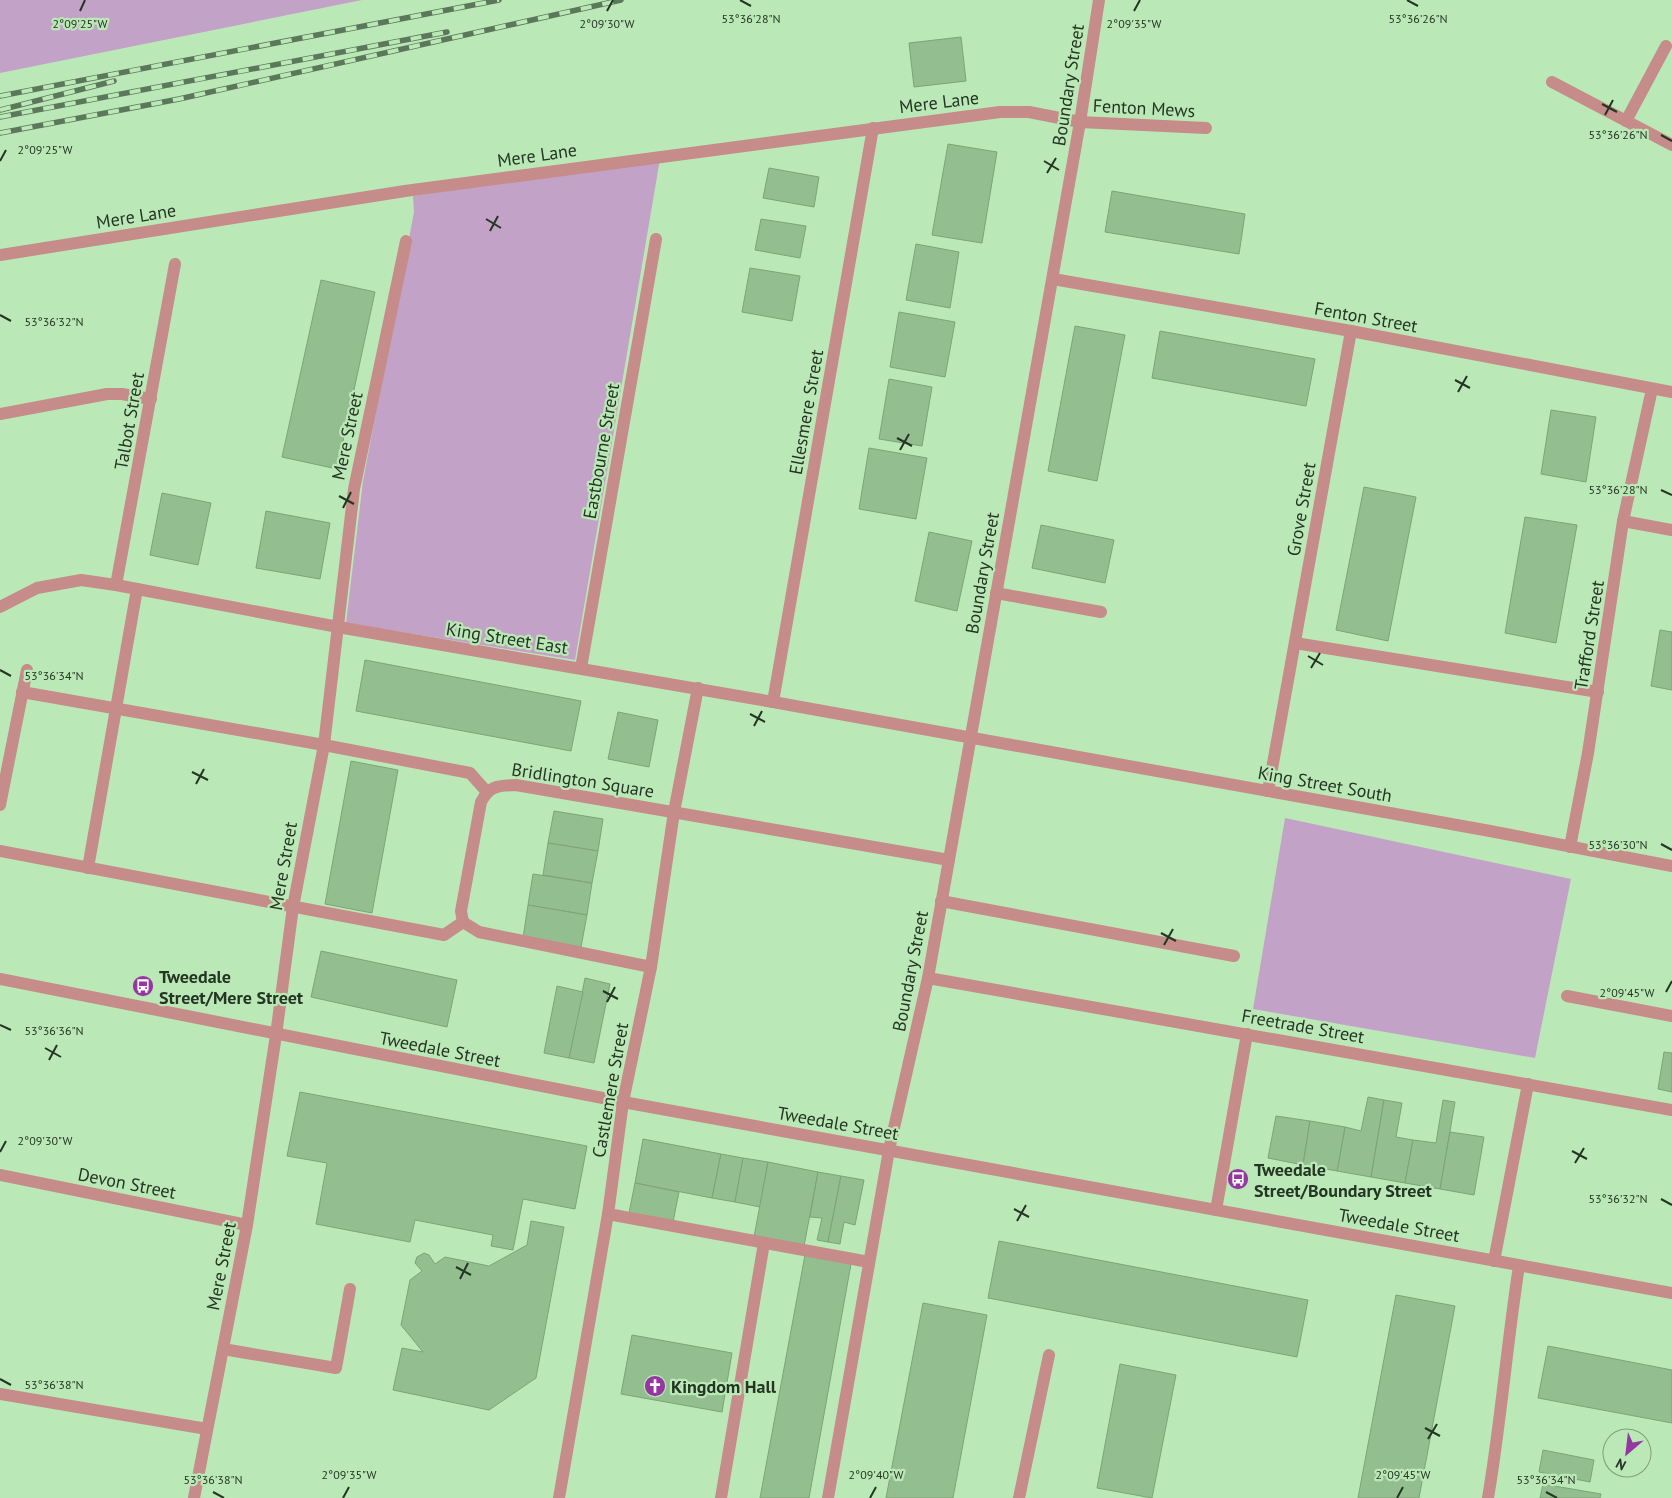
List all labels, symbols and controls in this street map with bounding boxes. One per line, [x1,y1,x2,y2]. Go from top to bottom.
text: 53°36'28"N [721,11,781,26]
text: 53°36'26"N [1388,11,1448,26]
text: 2°09'25"W [53,16,107,31]
text: 2°09'30"W [580,16,634,31]
text: 2°09'35"W [1107,16,1161,31]
street label: Boundary Street [1047,22,1089,148]
street label: Mere Lane [898,86,980,118]
street label: Fenton Mews [1092,94,1196,122]
text: 53°36'26"N [1588,127,1648,142]
street label: Mere Lane [496,138,578,172]
text: 2°09'25"W [18,142,72,157]
street label: Mere Lane [95,198,177,234]
street label: Fenton Street [1313,297,1419,337]
text: 53°36'32"N [24,314,84,329]
street label: Ellesmere Street [784,348,828,476]
street label: Talbot Street [109,370,149,472]
street label: Eastbourne Street [578,381,624,521]
street label: Mere Street [326,390,368,482]
street label: Grove Street [1281,460,1321,558]
text: 53°36'28"N [1588,482,1648,497]
street label: Boundary Street [960,510,1004,636]
street label: Trafford Street [1569,579,1609,691]
street label: King Street East [444,617,570,659]
text: 53°36'34"N [24,668,84,683]
street label: Bridlington Square [510,757,656,803]
street label: King Street South [1256,761,1394,807]
street label: Mere Street [264,820,302,912]
text: 53°36'30"N [1588,837,1648,852]
street label: Boundary Street [887,908,933,1034]
place label: Tweedale Street/Mere Street [159,965,304,1009]
bus stop icon: Tweedale Street/Mere Street [131,974,155,998]
text: 2°09'45"W [1600,985,1654,1000]
street label: Freetrade Street [1240,1004,1366,1048]
street label: Castlemere Street [587,1021,633,1159]
text: 53°36'36"N [24,1023,84,1038]
street label: Tweedale Street [378,1026,502,1072]
street label: Tweedale Street [776,1101,900,1145]
text: 2°09'30"W [18,1133,72,1148]
place label: Tweedale Street/Boundary Street [1254,1158,1433,1202]
street label: Devon Street [76,1162,178,1204]
bus stop icon: Tweedale Street/Boundary Street [1226,1167,1250,1191]
text: 53°36'32"N [1588,1191,1648,1206]
street label: Tweedale Street [1337,1203,1461,1247]
street label: Mere Street [201,1220,241,1312]
church icon: Kingdom Hall [643,1374,667,1398]
place label: Kingdom Hall [671,1375,777,1398]
text: 53°36'38"N [24,1377,84,1392]
north arrow [1602,1428,1652,1478]
text: N [1613,1454,1629,1475]
text: 2°09'35"W [322,1467,376,1482]
text: 2°09'40"W [849,1467,903,1482]
text: 2°09'45"W [1376,1467,1430,1482]
text: 53°36'38"N [183,1472,243,1487]
text: 53°36'34"N [1516,1472,1576,1487]

